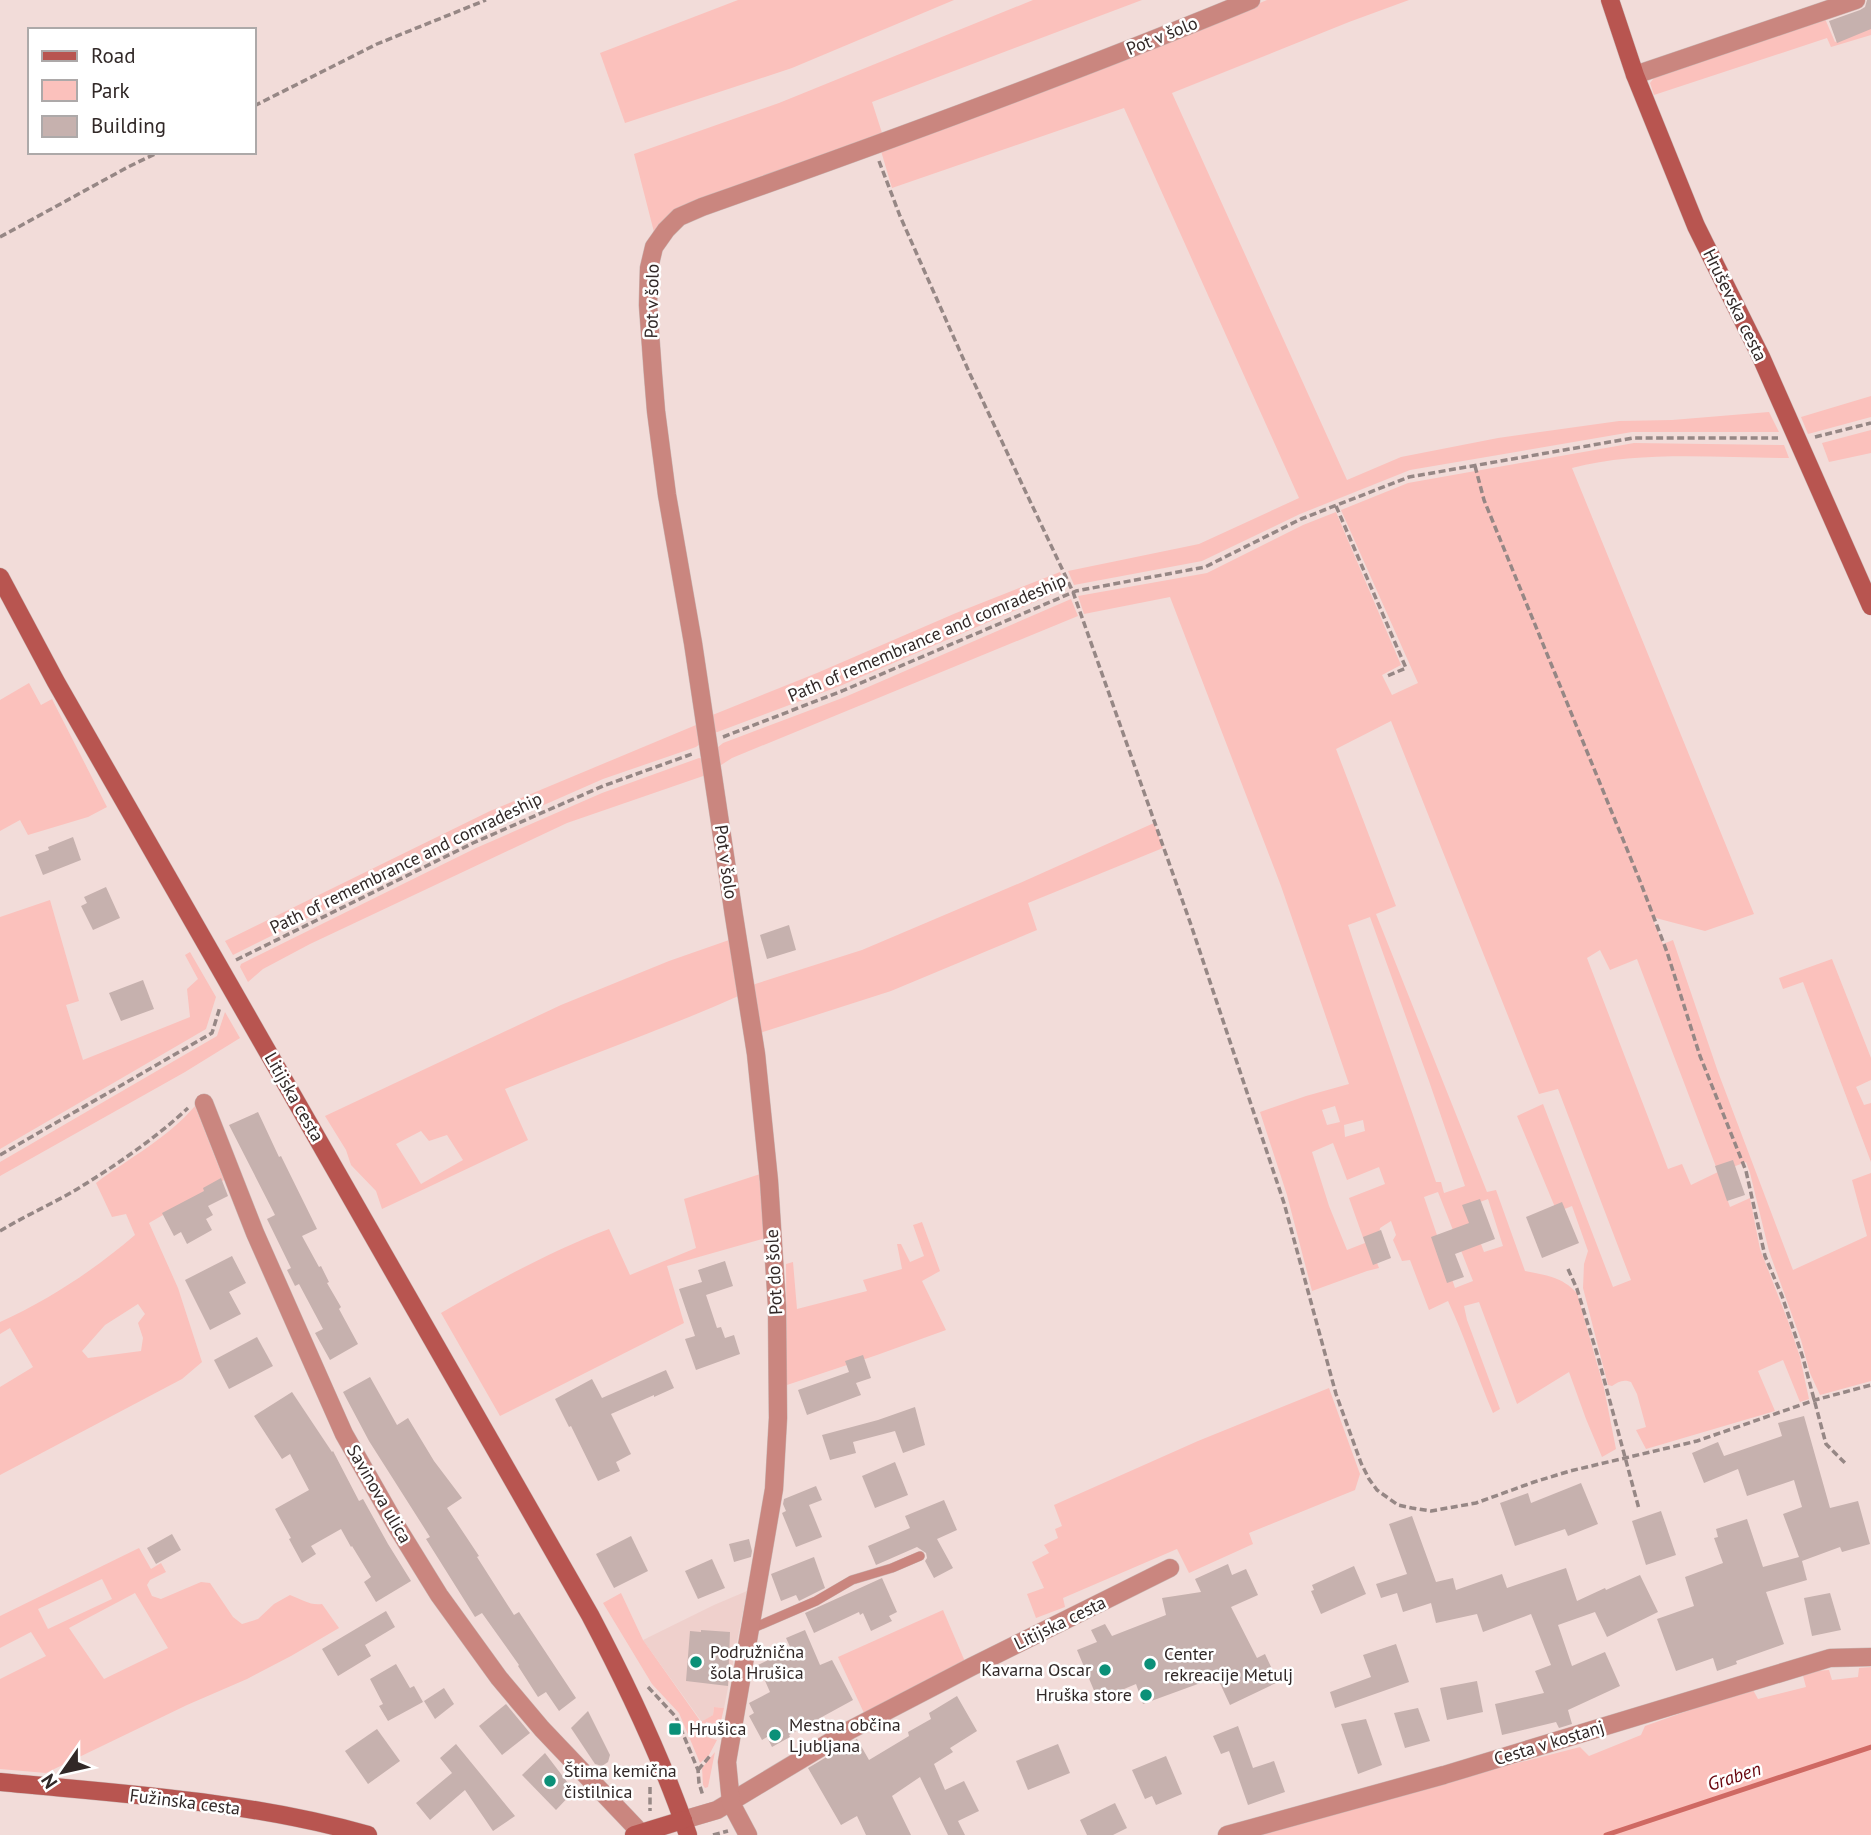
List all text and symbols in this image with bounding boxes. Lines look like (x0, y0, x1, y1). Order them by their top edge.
street label: Pot v šolo (1123, 11, 1201, 60)
legend (28, 28, 256, 154)
text: Road (91, 42, 135, 69)
text: Park (91, 77, 130, 104)
text: Building (91, 112, 166, 139)
street label: Hruševska cesta (1698, 245, 1773, 365)
street label: Pot v šolo (639, 263, 664, 339)
street label: Path of remembrance and comradeship (784, 568, 1069, 707)
street label: Path of remembrance and comradeship (266, 786, 546, 939)
street label: Pot v šolo (710, 823, 743, 901)
street label: Litijska cesta (260, 1048, 329, 1145)
street label: Pot do šole (760, 1229, 787, 1315)
street label: Savinova ulica (342, 1440, 417, 1547)
street label: Litijska cesta (1010, 1590, 1109, 1655)
place label: Podružnična šola Hrušica (710, 1640, 804, 1684)
place label: Center rekreacije Metulj (1164, 1642, 1293, 1686)
marker: Podružnična šola Hrušica (688, 1654, 704, 1670)
marker: Center rekreacije Metulj (1142, 1656, 1158, 1672)
place label: Kavarna Oscar (981, 1658, 1091, 1681)
marker: Kavarna Oscar (1097, 1662, 1113, 1678)
place label: Hruška store (1036, 1683, 1132, 1706)
marker: Hruška store (1138, 1687, 1154, 1703)
place label: Mestna občina Ljubljana (789, 1713, 901, 1757)
street label: Cesta v kostanj (1491, 1715, 1607, 1770)
place label: Hrušica (689, 1717, 746, 1740)
marker: Hrušica (667, 1721, 683, 1737)
marker: Mestna občina Ljubljana (767, 1727, 783, 1743)
north arrow (28, 1737, 98, 1807)
water label: Graben (1704, 1756, 1764, 1796)
place label: Štima kemična čistilnica (564, 1759, 677, 1803)
text: N (35, 1770, 62, 1793)
marker: Štima kemična čistilnica (542, 1773, 558, 1789)
street label: Fužinska cesta (129, 1783, 242, 1820)

